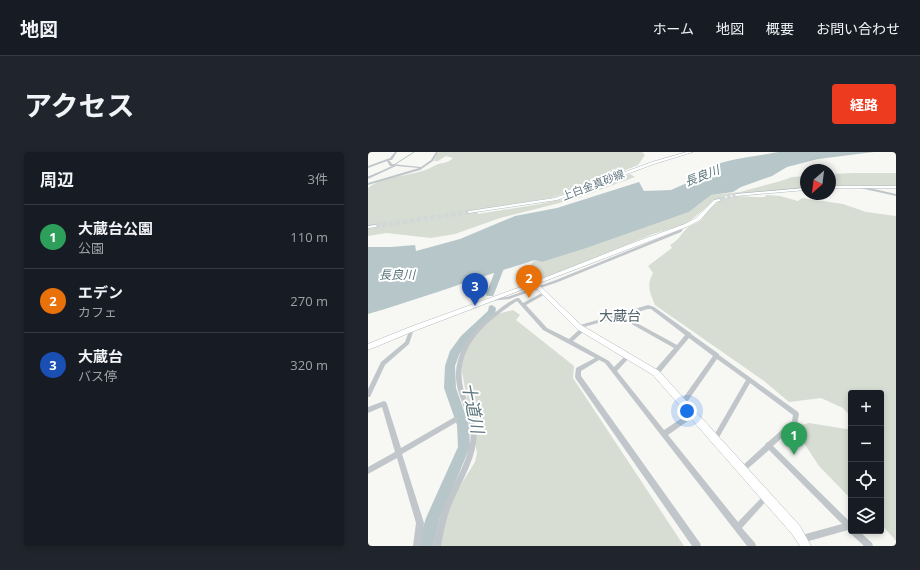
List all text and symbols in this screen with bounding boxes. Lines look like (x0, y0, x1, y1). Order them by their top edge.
text: 地図 (20, 16, 58, 42)
text: ホーム (652, 19, 694, 38)
text: 地図 (716, 19, 744, 38)
text: 概要 (766, 19, 794, 38)
text: お問い合わせ (816, 19, 900, 38)
button: 経路 (832, 84, 896, 124)
text: アクセス (24, 86, 135, 124)
water label: 長良川 (682, 160, 724, 190)
north arrow (800, 164, 836, 200)
street label: 上白金真砂線 (559, 166, 626, 203)
text: 周辺 (40, 168, 74, 191)
text: 3件 (308, 170, 328, 188)
text: 大蔵台公園 (78, 218, 153, 238)
text: 1 (49, 228, 57, 246)
text: 110 m (290, 228, 328, 246)
text: 公園 (78, 239, 104, 257)
pin: 2 (516, 265, 542, 298)
water label: 長良川 (379, 266, 417, 283)
pin: 3 (462, 273, 488, 306)
text: エデン (78, 282, 123, 302)
text: 2 (49, 292, 57, 310)
text: 270 m (290, 292, 328, 310)
text: カフェ (78, 303, 117, 321)
district label: 大蔵台 (599, 306, 641, 325)
text: 大蔵台 (78, 346, 123, 366)
text: 3 (49, 356, 57, 374)
text: 320 m (290, 356, 328, 374)
text: バス停 (78, 367, 117, 385)
water label: 十道川 (457, 381, 490, 437)
map controls (848, 390, 884, 534)
button: + (848, 390, 884, 426)
your location (677, 401, 697, 421)
pin: 1 (781, 422, 807, 455)
button: − (848, 426, 884, 462)
button: locate (848, 462, 884, 498)
button: layers (848, 498, 884, 534)

